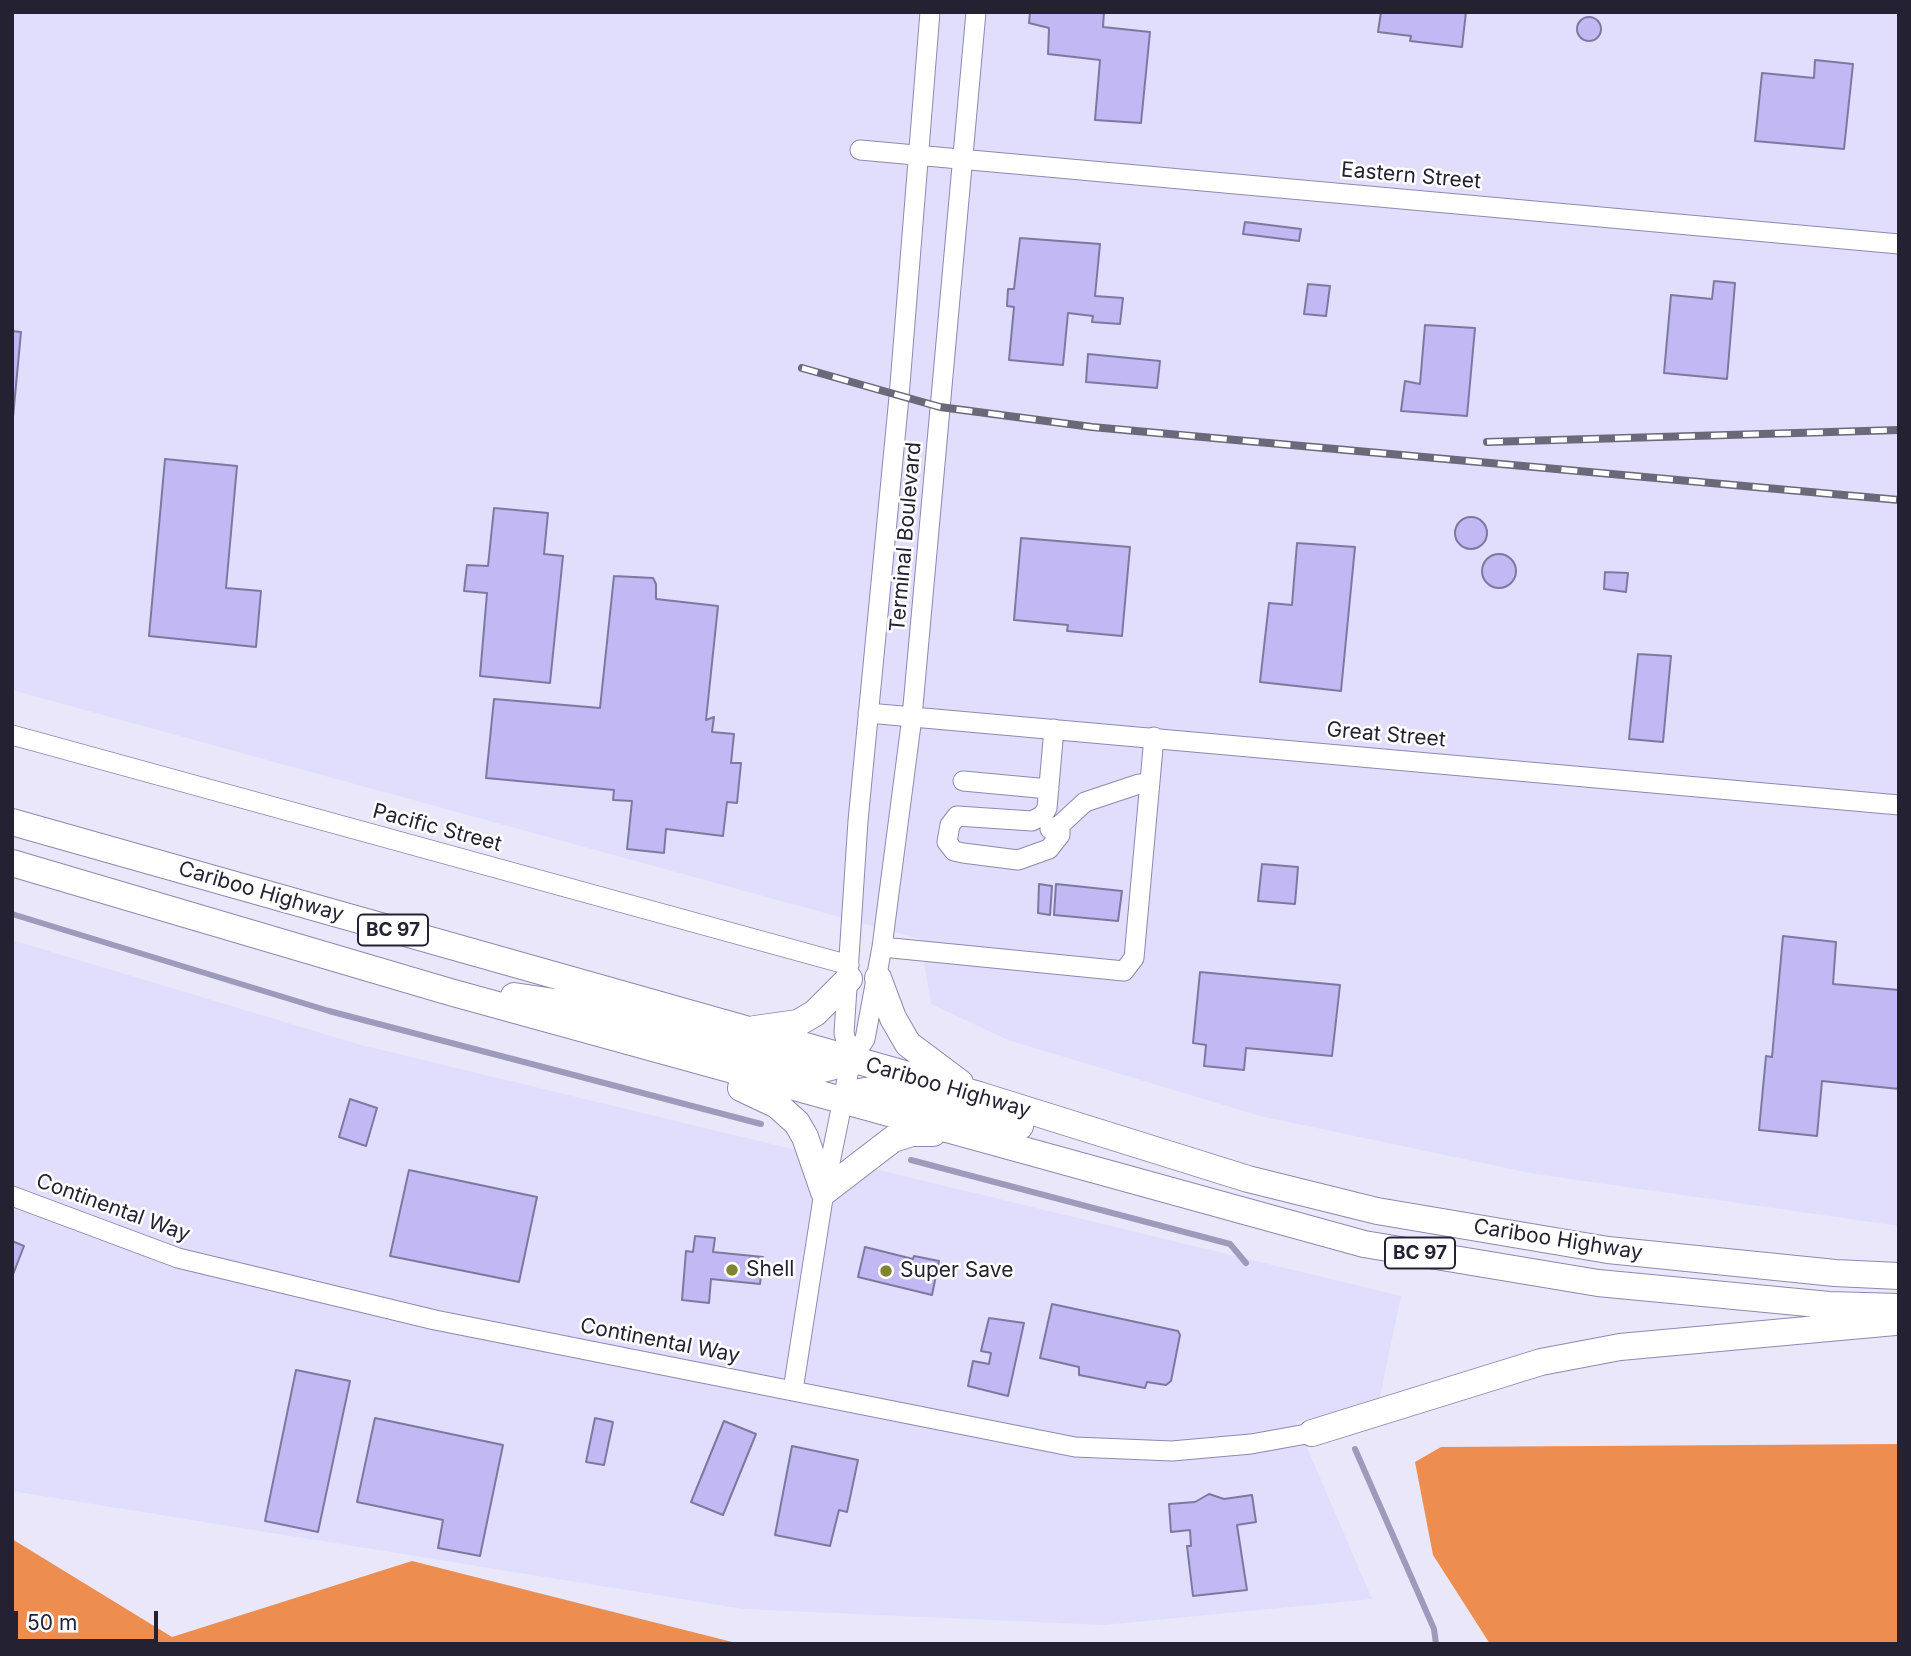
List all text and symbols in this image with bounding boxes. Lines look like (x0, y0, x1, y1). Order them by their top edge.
street label: Eastern Street (1340, 157, 1482, 195)
street label: Terminal Boulevard (885, 441, 927, 633)
street label: Great Street (1325, 717, 1447, 753)
street label: Pacific Street (370, 799, 504, 857)
street label: Cariboo Highway (175, 856, 347, 928)
road number: BC 97 (358, 914, 428, 946)
street label: Cariboo Highway (862, 1052, 1034, 1124)
street label: Continental Way (33, 1168, 193, 1248)
street label: Cariboo Highway (1472, 1214, 1644, 1266)
road number: BC 97 (1385, 1238, 1455, 1268)
place label: Shell (746, 1257, 794, 1283)
place label: Super Save (900, 1258, 1013, 1284)
marker: Shell (724, 1262, 740, 1278)
marker: Super Save (878, 1263, 894, 1279)
street label: Continental Way (578, 1313, 742, 1369)
scale bar (18, 1596, 161, 1640)
text: 50 m (27, 1610, 77, 1635)

